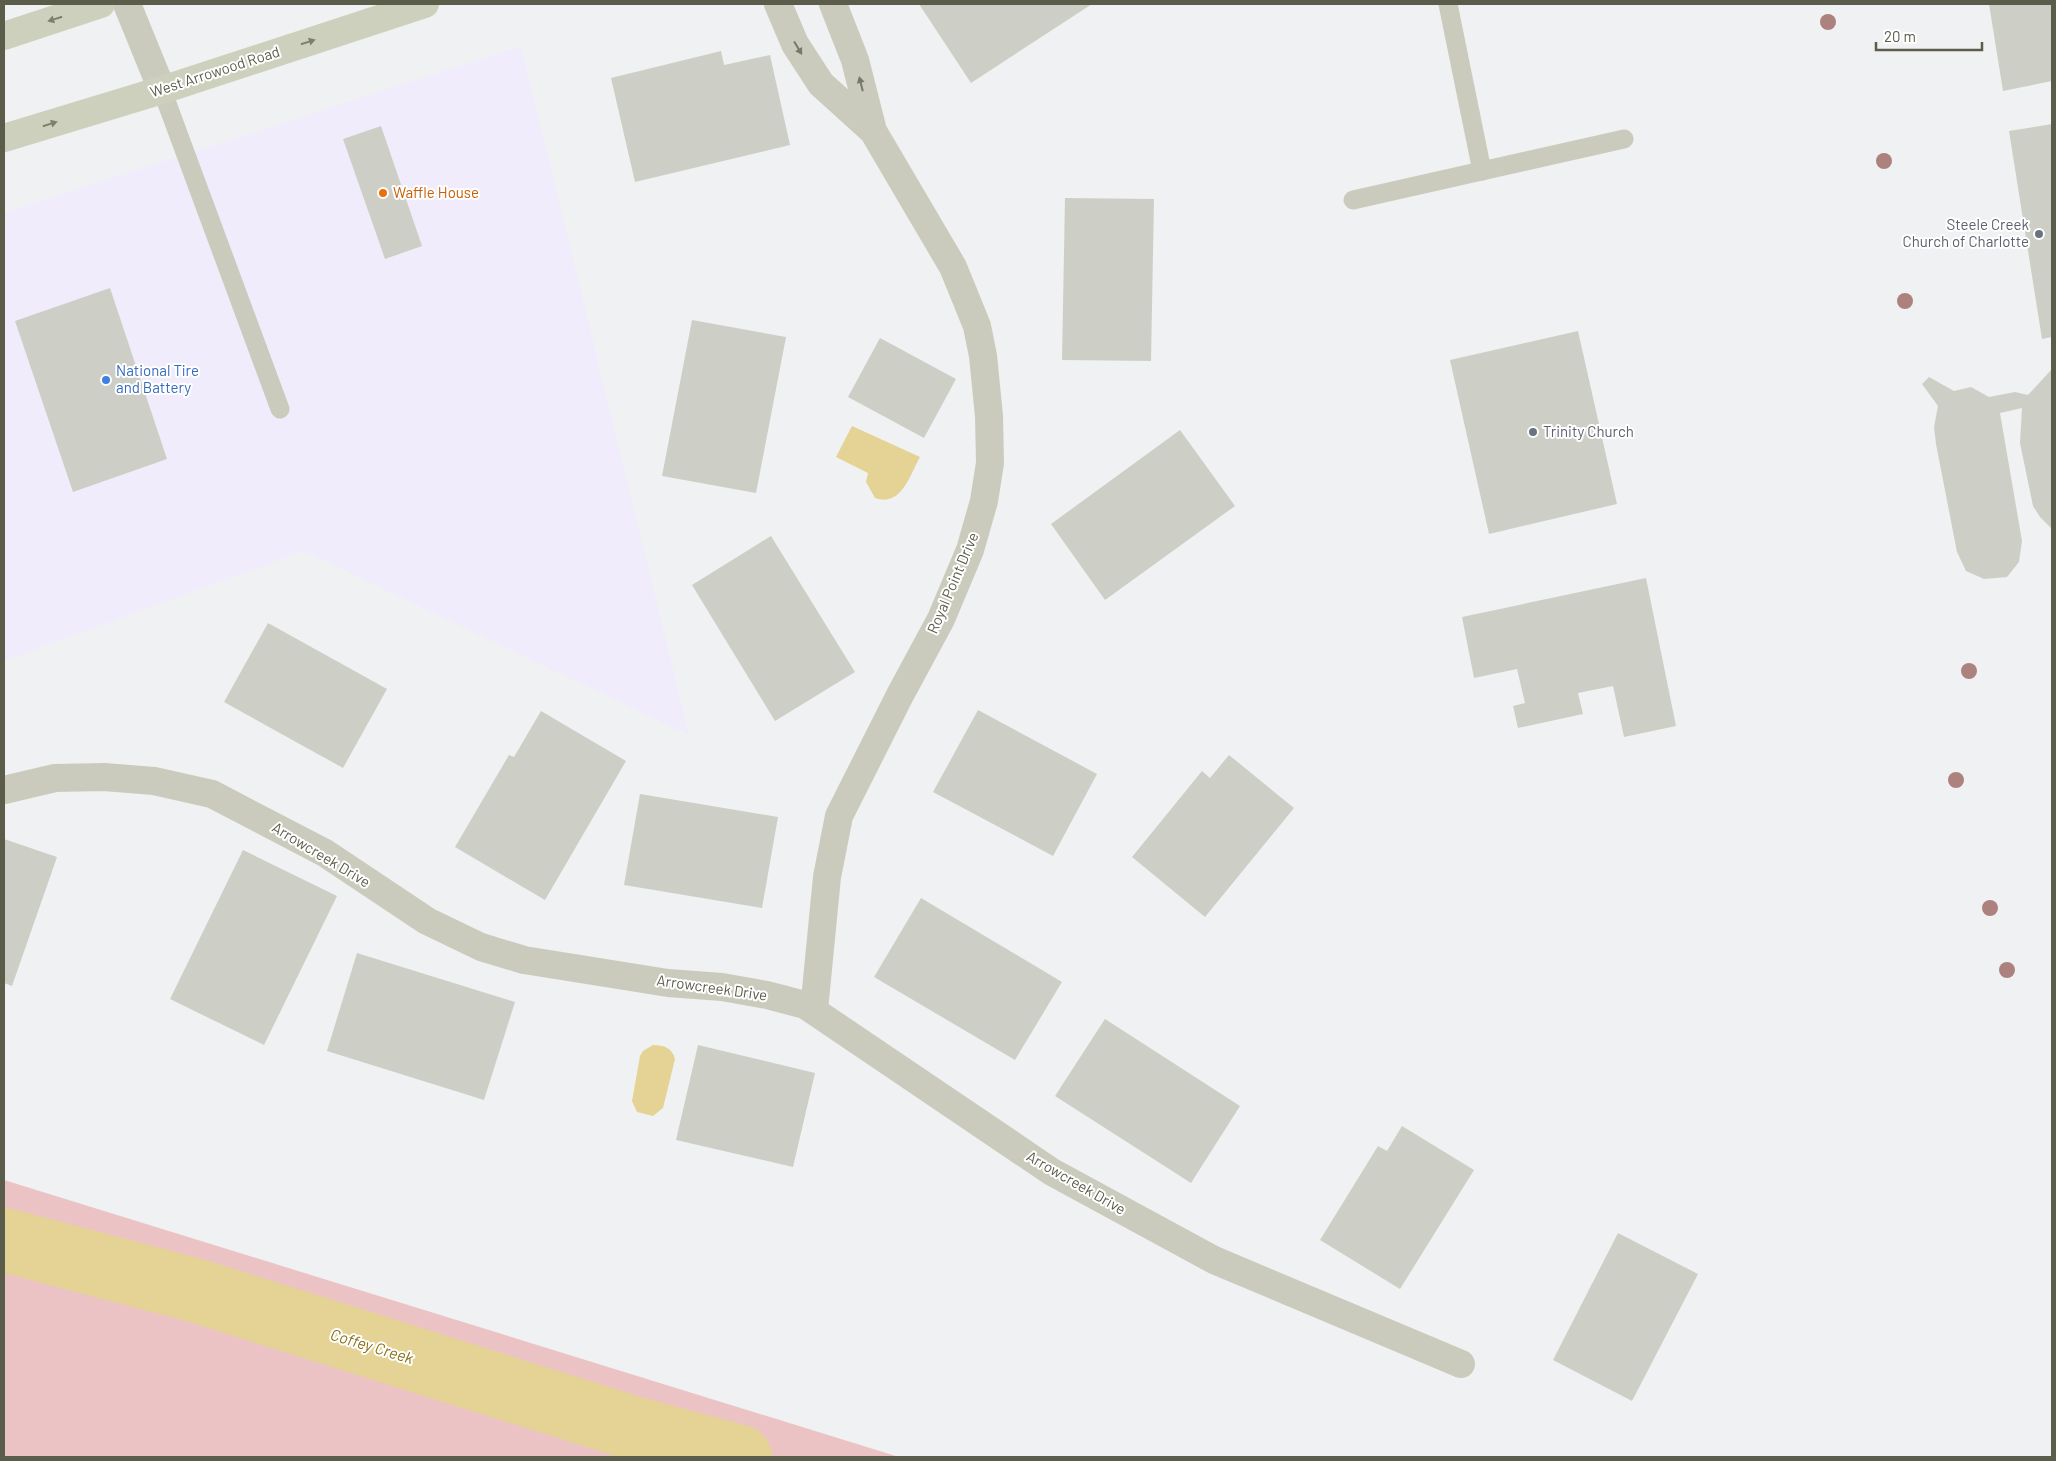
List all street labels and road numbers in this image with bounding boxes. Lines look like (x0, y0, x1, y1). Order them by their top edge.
street label: West Arrowood Road (148, 42, 282, 100)
street label: Royal Point Drive (923, 529, 982, 636)
street label: Arrowcreek Drive (269, 818, 374, 891)
street label: Arrowcreek Drive (656, 970, 769, 1004)
street label: Arrowcreek Drive (1024, 1146, 1129, 1218)

